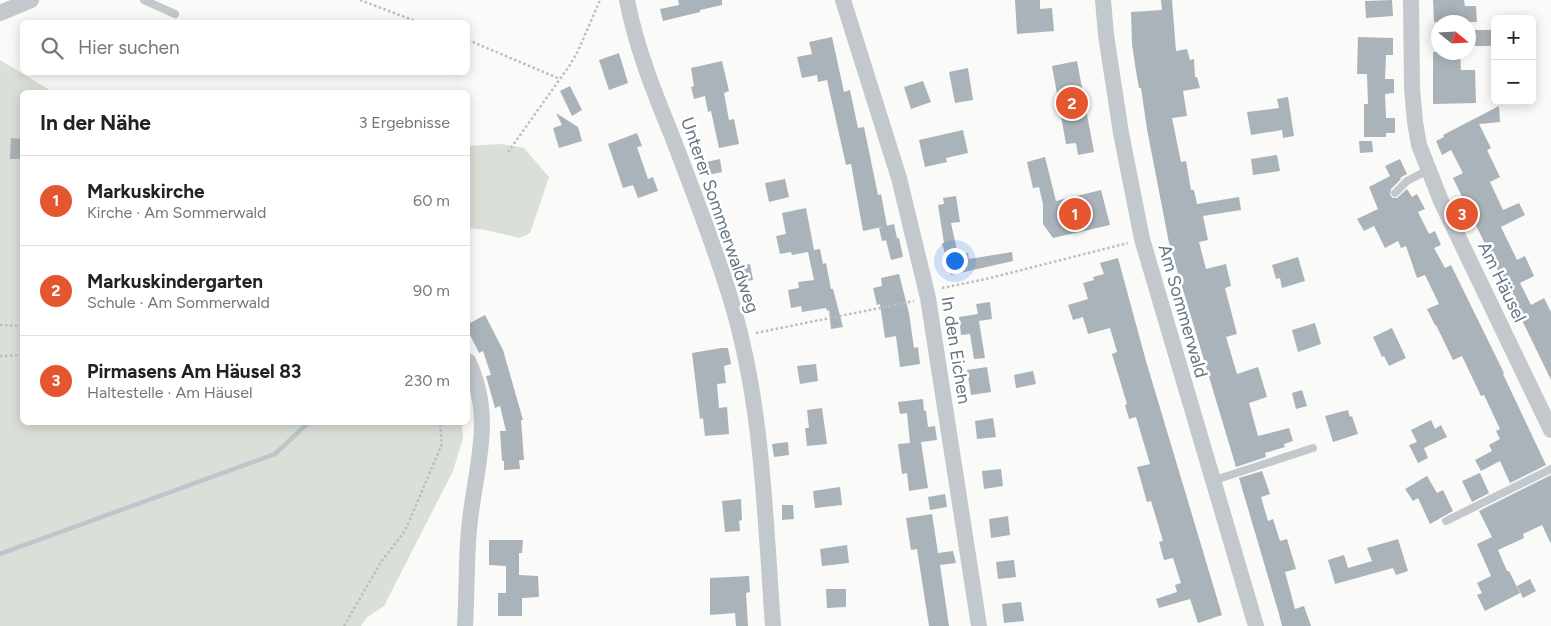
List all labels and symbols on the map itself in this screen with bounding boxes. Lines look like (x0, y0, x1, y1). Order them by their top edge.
north arrow (1431, 15, 1476, 60)
pin: 2 (1056, 84, 1088, 122)
street label: Unterer Sommerwaldweg (676, 114, 764, 316)
pin: 1 (1059, 195, 1091, 233)
pin: 3 (1446, 195, 1478, 233)
street label: Am Häusel (1473, 238, 1531, 326)
street label: Am Sommerwald (1153, 242, 1213, 380)
your location (942, 248, 968, 274)
street label: In den Eichen (937, 295, 975, 405)

